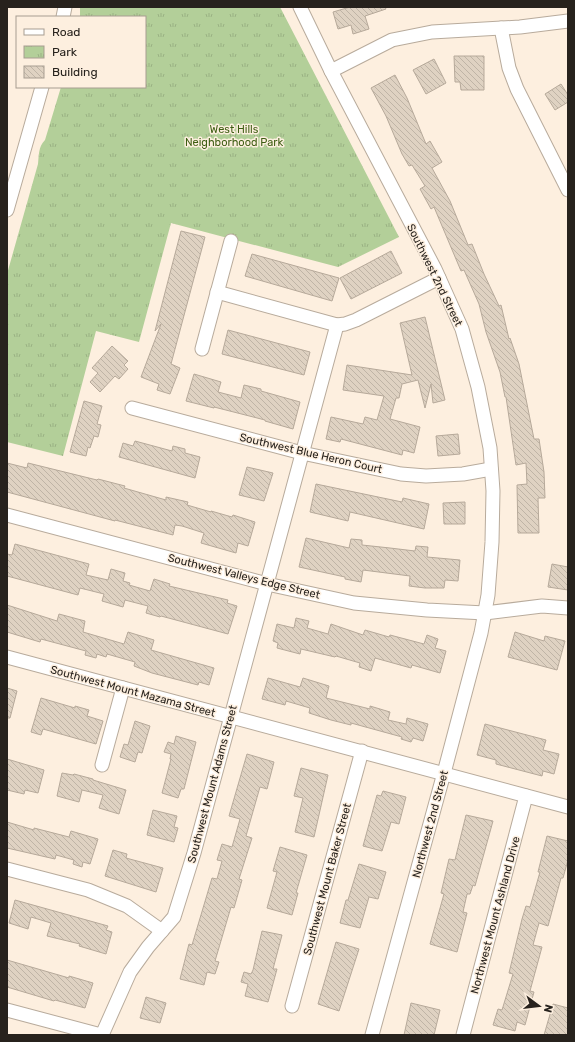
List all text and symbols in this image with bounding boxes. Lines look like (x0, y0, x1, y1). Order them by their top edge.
legend (16, 16, 146, 88)
text: Road (52, 25, 80, 39)
text: Park (52, 45, 78, 59)
text: Building (52, 65, 98, 79)
park label: West Hills Neighborhood Park (185, 123, 283, 149)
street label: Southwest 2nd Street (404, 222, 465, 329)
street label: Southwest Blue Heron Court (238, 431, 384, 476)
street label: Southwest Valleys Edge Street (166, 551, 322, 602)
street label: Southwest Mount Mazama Street (49, 663, 217, 720)
street label: Southwest Mount Adams Street (185, 703, 240, 864)
street label: Northwest 2nd Street (410, 768, 451, 879)
street label: Southwest Mount Baker Street (301, 801, 354, 957)
street label: Northwest Mount Ashland Drive (468, 835, 523, 995)
north arrow (519, 986, 559, 1026)
text: N (541, 1003, 555, 1014)

